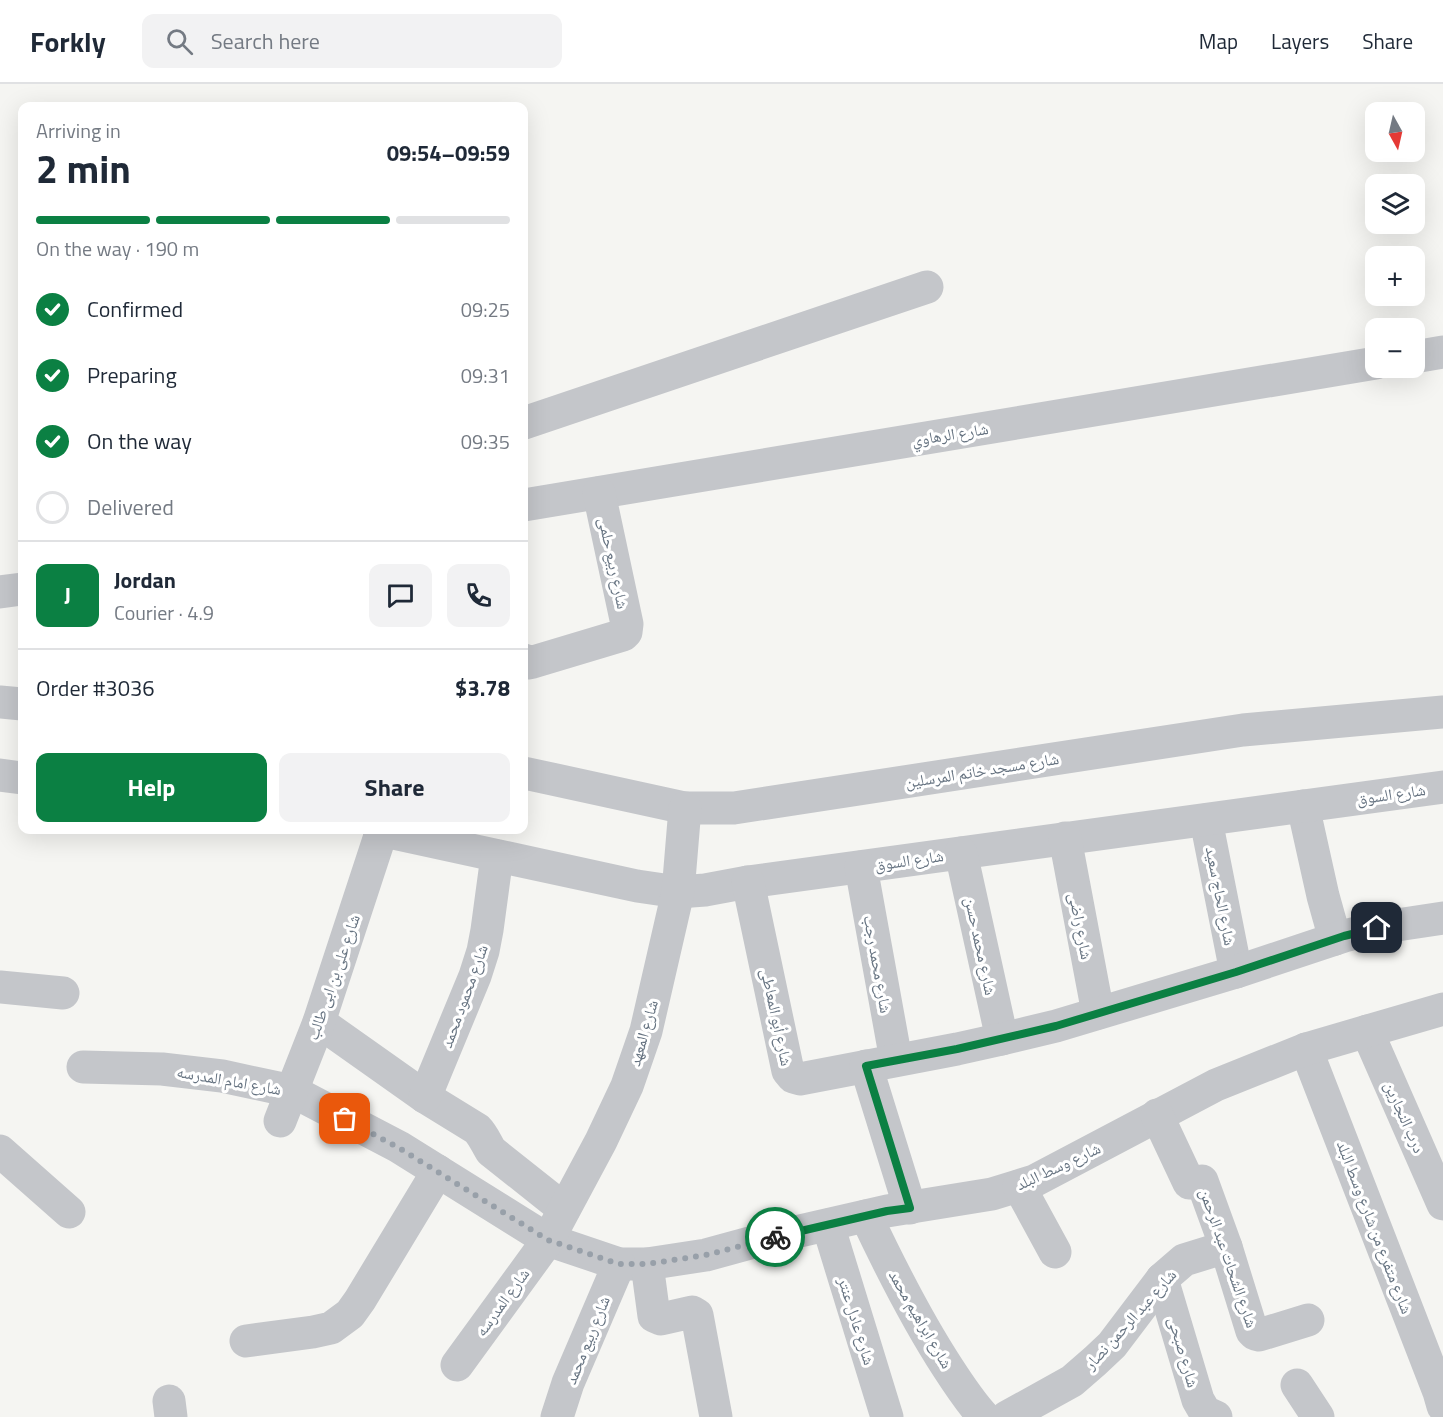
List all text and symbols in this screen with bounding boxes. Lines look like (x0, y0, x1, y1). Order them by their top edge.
search box (142, 14, 562, 68)
text: Forkly (30, 20, 106, 63)
text: Search here (211, 24, 320, 58)
icon: search (163, 25, 196, 58)
text: Map (1199, 25, 1238, 57)
text: Layers (1271, 25, 1329, 57)
text: Share (1362, 25, 1413, 57)
north arrow (1365, 102, 1425, 162)
map controls (1365, 102, 1425, 378)
text: Arriving in (36, 115, 121, 146)
text: 09:54–09:59 (387, 136, 510, 170)
text: 2 min (36, 139, 131, 198)
button: layers (1365, 174, 1425, 234)
text: On the way · 190 m (36, 233, 199, 264)
button: + (1365, 246, 1425, 306)
text: Confirmed (87, 292, 183, 326)
icon: check (36, 293, 69, 326)
text: 09:25 (461, 294, 510, 325)
button: − (1365, 318, 1425, 378)
text: Preparing (87, 358, 177, 392)
icon: check (36, 359, 69, 392)
text: 09:31 (461, 360, 510, 391)
street label: شارع الرهاوي (910, 416, 990, 453)
text: On the way (87, 424, 192, 458)
icon: check (36, 425, 69, 458)
text: 09:35 (461, 426, 510, 457)
text: Delivered (87, 490, 174, 524)
street label: شارع ربيع حلمى (593, 515, 635, 611)
text: Jordan (114, 563, 176, 597)
button: chat (369, 564, 432, 627)
button: phone (447, 564, 510, 627)
text: J (64, 578, 71, 612)
text: Courier · 4.9 (114, 597, 214, 628)
text: Order #3036 (36, 671, 155, 705)
text: $3.78 (455, 671, 510, 705)
street label: شارع مسجد خاتم المرسلين (904, 746, 1060, 794)
button: Help (36, 753, 267, 822)
button: Share (279, 753, 510, 822)
street label: شارع السوق (1355, 777, 1427, 811)
street label: شارع السوق (873, 843, 945, 877)
street label: شارع الحاج سعيد (1200, 845, 1242, 947)
street label: شارع راضى (1063, 891, 1099, 961)
street label: شارع محمد حسن (959, 895, 1003, 997)
pin (1351, 902, 1402, 953)
street label: شارع على بن ابى طالب (300, 911, 366, 1043)
icon: home (1360, 911, 1393, 944)
street label: شارع محمد رجب (858, 913, 898, 1015)
street label: شارع محمود محمد (434, 941, 494, 1051)
street label: شارع أبو المعاطى (755, 966, 799, 1068)
street label: شارع المعهد (622, 997, 664, 1069)
street label: شارع امام المدرسه (175, 1059, 283, 1101)
street label: درب النجارين (1379, 1077, 1431, 1157)
pin (319, 1093, 370, 1144)
icon: bag (328, 1102, 361, 1135)
street label: شارع وسط البلد (1012, 1136, 1104, 1196)
street label: شارع متفرع من شارع وسط البلد (1331, 1137, 1419, 1317)
street label: شارع الشحات عبد الرحمن (1194, 1185, 1264, 1331)
courier (745, 1207, 805, 1267)
icon: bike (759, 1221, 792, 1254)
street label: شارع المدرسه (469, 1263, 535, 1341)
street label: شارع عبد الرحمن نصار (1078, 1263, 1182, 1375)
street label: شارع ابراهيم محمد (883, 1265, 959, 1373)
street label: شارع عادل عنتر (832, 1273, 882, 1368)
street label: شارع ربيع محمد (558, 1292, 616, 1388)
street label: شارع صبحى (1162, 1314, 1206, 1390)

